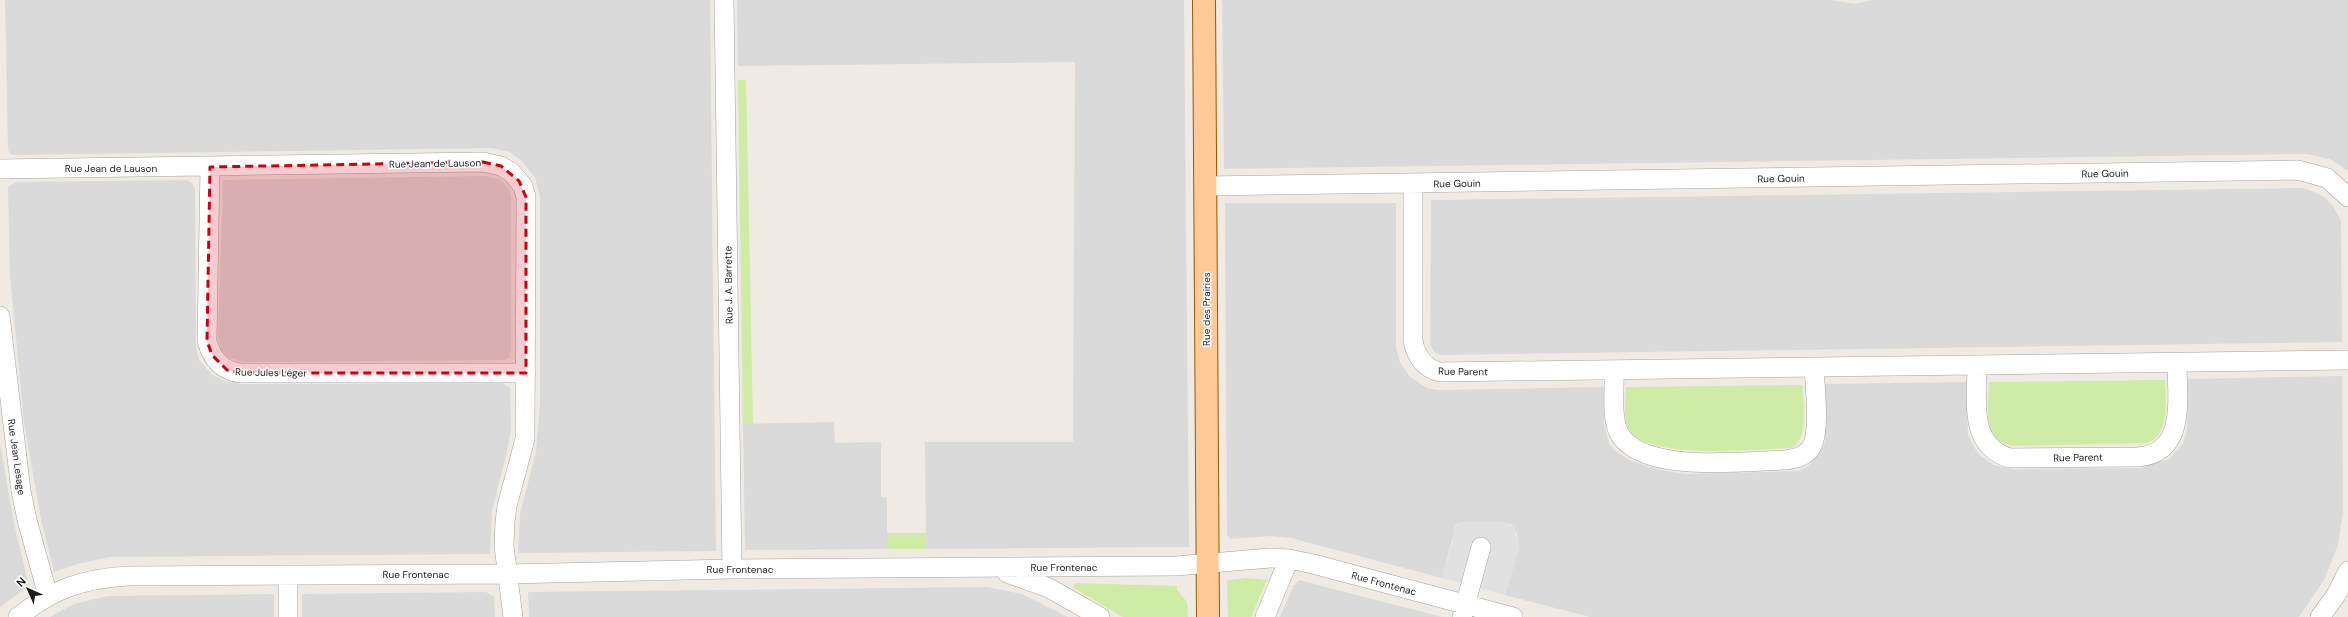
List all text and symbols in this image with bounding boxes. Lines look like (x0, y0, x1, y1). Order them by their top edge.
street label: Rue Jean de Lauson (389, 156, 482, 171)
street label: Rue Jean de Lauson (65, 162, 157, 175)
street label: Rue Gouin (2081, 167, 2129, 180)
street label: Rue Gouin (1757, 172, 1805, 185)
street label: Rue Gouin (1433, 177, 1481, 190)
street label: Rue J. A. Barrette (721, 245, 736, 324)
street label: Rue des Prairies (1200, 272, 1213, 346)
street label: Rue Jules Léger (235, 365, 307, 380)
street label: Rue Parent (1438, 365, 1488, 378)
street label: Rue Jean Lesage (5, 418, 28, 496)
street label: Rue Parent (2053, 451, 2103, 464)
street label: Rue Frontenac (1031, 561, 1098, 574)
street label: Rue Frontenac (707, 563, 774, 576)
street label: Rue Frontenac (383, 568, 450, 581)
north arrow (8, 569, 48, 609)
street label: Rue Frontenac (1350, 569, 1418, 598)
text: N (13, 574, 29, 590)

